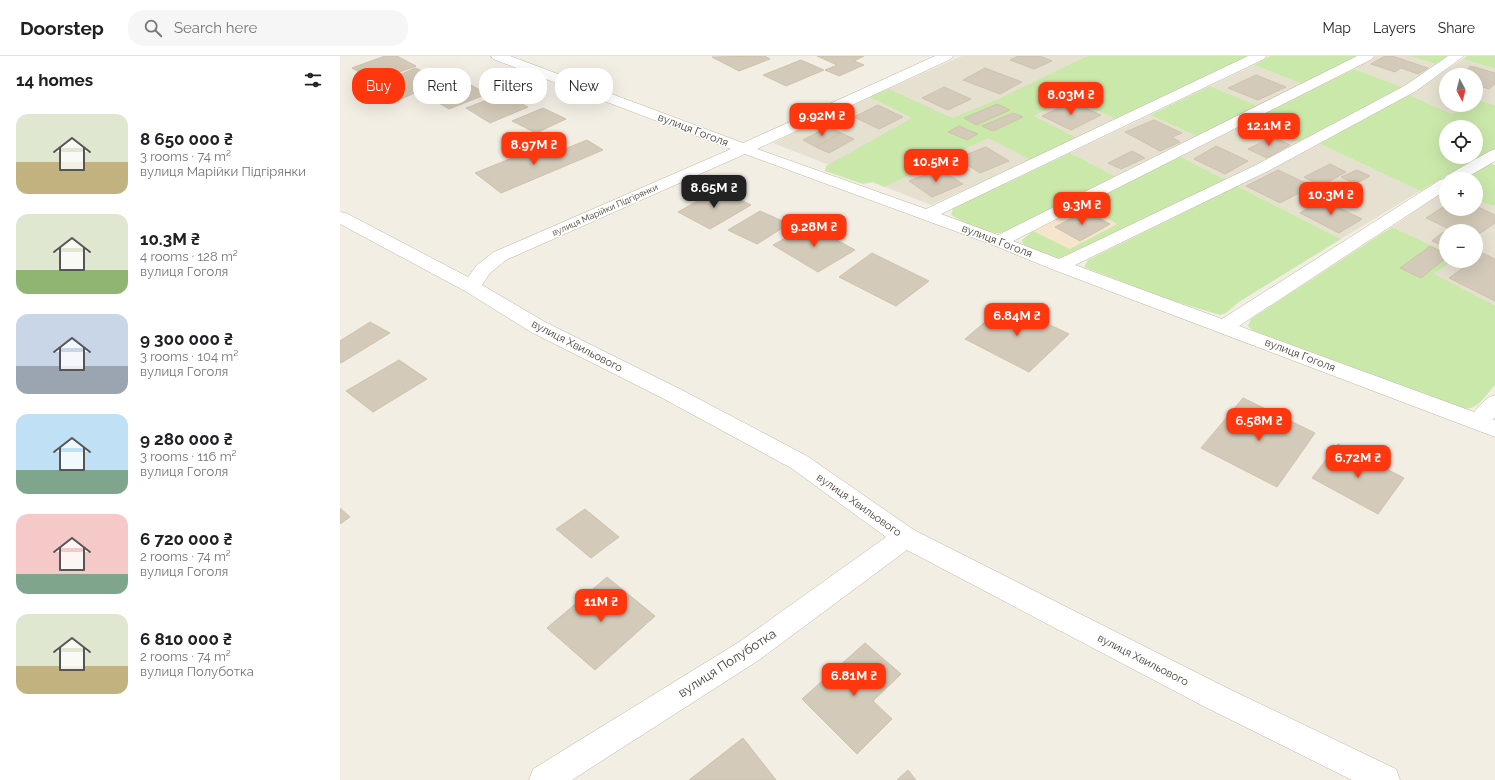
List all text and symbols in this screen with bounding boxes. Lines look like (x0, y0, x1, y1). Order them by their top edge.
search box (128, 10, 408, 46)
text: Doorstep (20, 17, 104, 39)
icon: search (142, 17, 164, 39)
text: Search here (174, 19, 257, 37)
text: Map (1323, 20, 1351, 36)
text: Layers (1373, 20, 1416, 36)
text: Share (1438, 20, 1475, 36)
chip: Buy (352, 68, 405, 104)
chip: Rent (413, 68, 471, 104)
chip: Filters (479, 68, 547, 104)
chip: New (555, 68, 613, 104)
north arrow (1439, 68, 1483, 112)
map controls (1439, 68, 1483, 268)
icon: filters (302, 69, 324, 91)
text: 14 homes (16, 70, 93, 90)
pin: 8.03M ₴ (1034, 82, 1108, 116)
text: 8.03M ₴ (1047, 87, 1095, 102)
pin: 9.92M ₴ (785, 103, 859, 137)
text: 9.92M ₴ (799, 108, 845, 123)
street label: вулиця Гоголя (656, 111, 730, 149)
pin: 12.1M ₴ (1232, 113, 1306, 147)
text: 12.1M ₴ (1247, 118, 1291, 133)
button: locate (1439, 120, 1483, 164)
text: 8 650 000 ₴ (140, 129, 233, 149)
icon: home (48, 130, 96, 178)
pin: 8.97M ₴ (497, 132, 571, 166)
text: 8.97M ₴ (510, 137, 558, 152)
text: 3 rooms · 74 m² (140, 149, 231, 164)
pin: 10.5M ₴ (899, 149, 973, 183)
text: 10.5M ₴ (913, 154, 959, 169)
text: вулиця Марійки Підгірянки (140, 164, 306, 179)
button: + (1439, 172, 1483, 216)
pin: 8.65M ₴ (677, 175, 751, 209)
text: 8.65M ₴ (690, 180, 738, 195)
street label: вулиця Марійки Підгірянки (550, 182, 660, 238)
pin: 10.3M ₴ (1294, 182, 1368, 216)
text: 10.3M ₴ (1308, 187, 1354, 202)
pin: 9.3M ₴ (1049, 192, 1115, 226)
text: 9.3M ₴ (1062, 197, 1102, 212)
pin: 9.28M ₴ (777, 214, 851, 248)
text: 9.28M ₴ (790, 219, 838, 234)
street label: вулиця Гоголя (960, 222, 1034, 260)
button: − (1439, 224, 1483, 268)
text: 10.3M ₴ (140, 229, 200, 249)
icon: home (48, 230, 96, 278)
text: 4 rooms · 128 m² (140, 249, 238, 264)
text: вулиця Гоголя (140, 264, 228, 279)
pin: 6.84M ₴ (980, 303, 1054, 337)
text: 6.84M ₴ (993, 308, 1041, 323)
street label: вулиця Хвильового (529, 317, 625, 375)
text: 9 300 000 ₴ (140, 329, 233, 349)
icon: home (48, 330, 96, 378)
street label: вулиця Гоголя (1263, 336, 1337, 374)
text: 3 rooms · 104 m² (140, 349, 238, 364)
text: вулиця Гоголя (140, 364, 228, 379)
pin: 6.58M ₴ (1222, 408, 1296, 442)
text: 6.58M ₴ (1235, 413, 1283, 428)
text: 9 280 000 ₴ (140, 429, 233, 449)
icon: home (48, 430, 96, 478)
pin: 6.72M ₴ (1321, 445, 1395, 479)
text: 3 rooms · 116 m² (140, 449, 237, 464)
text: 6.72M ₴ (1335, 450, 1381, 465)
text: вулиця Гоголя (140, 464, 228, 479)
street label: вулиця Хвильового (814, 471, 904, 539)
text: 6 720 000 ₴ (140, 529, 233, 549)
icon: home (48, 530, 96, 578)
text: 2 rooms · 74 m² (140, 549, 231, 564)
text: вулиця Гоголя (140, 564, 228, 579)
pin: 11M ₴ (573, 589, 629, 623)
text: 11M ₴ (584, 594, 618, 609)
street label: вулиця Полуботка (675, 626, 779, 700)
text: 6 810 000 ₴ (140, 629, 232, 649)
icon: home (48, 630, 96, 678)
street label: вулиця Хвильового (1095, 631, 1191, 689)
text: 2 rooms · 74 m² (140, 649, 231, 664)
pin: 6.81M ₴ (817, 663, 891, 697)
text: вулиця Полуботка (140, 664, 254, 679)
text: 6.81M ₴ (831, 668, 877, 683)

